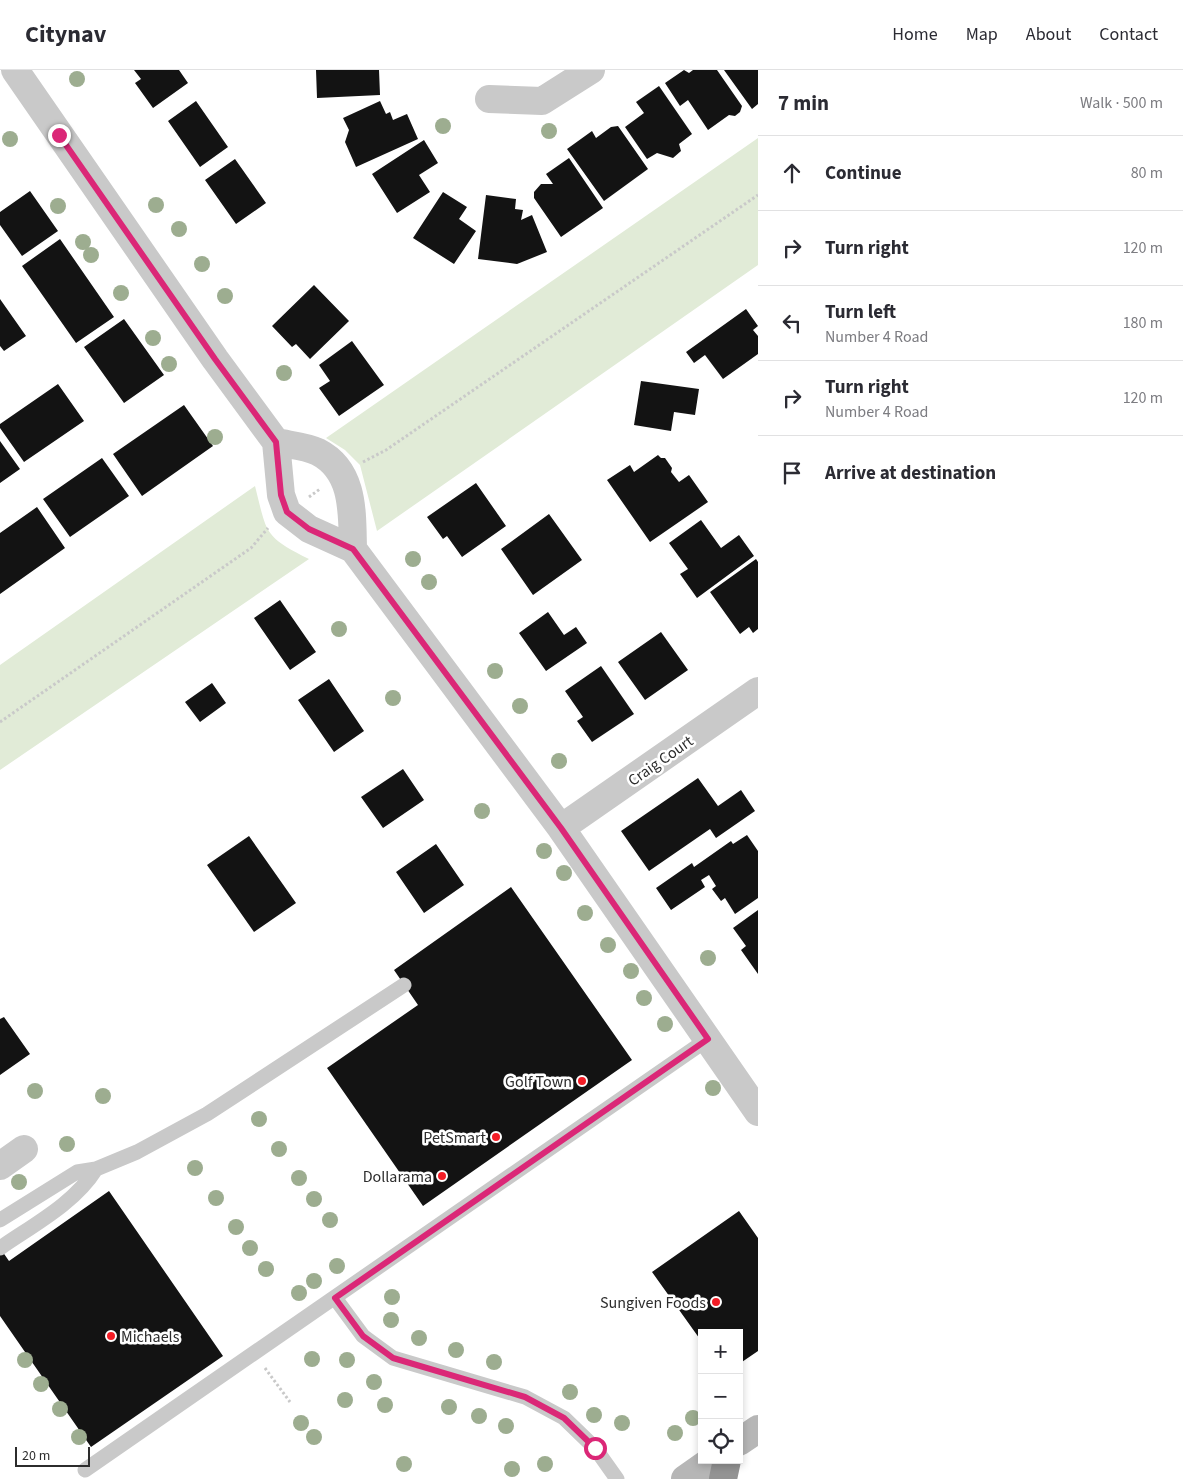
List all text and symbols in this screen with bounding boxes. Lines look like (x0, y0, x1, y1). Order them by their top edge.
text: Citynav (25, 17, 106, 52)
text: Home (892, 22, 938, 47)
text: Map (966, 22, 998, 47)
text: About (1026, 22, 1071, 47)
text: Contact (1099, 22, 1158, 47)
text: 7 min (778, 88, 829, 118)
text: Walk · 500 m (1080, 92, 1163, 114)
route end (48, 124, 71, 147)
icon: ahead (778, 159, 806, 187)
text: Continue (825, 160, 902, 187)
text: 80 m (1131, 162, 1163, 184)
icon: right (778, 234, 806, 262)
text: Turn right (825, 235, 909, 262)
text: 120 m (1123, 237, 1163, 259)
text: Turn left (825, 299, 896, 326)
icon: left (778, 309, 806, 337)
text: 180 m (1123, 312, 1163, 334)
text: Number 4 Road (825, 326, 928, 348)
text: Turn right (825, 374, 909, 401)
icon: right (778, 384, 806, 412)
text: 120 m (1123, 387, 1163, 409)
text: Number 4 Road (825, 401, 928, 423)
icon: arrive (778, 459, 806, 487)
text: Arrive at destination (825, 460, 996, 487)
street label: Craig Court (624, 730, 698, 791)
place label: Golf Town (505, 1071, 572, 1093)
marker: Golf Town (576, 1075, 588, 1087)
place label: PetSmart (423, 1127, 487, 1149)
marker: PetSmart (490, 1131, 502, 1143)
place label: Dollarama (363, 1166, 432, 1188)
marker: Dollarama (436, 1170, 448, 1182)
place label: Sungiven Foods (600, 1292, 706, 1314)
marker: Sungiven Foods (710, 1296, 722, 1308)
place label: Michaels (121, 1326, 180, 1348)
map controls (698, 1329, 743, 1464)
button: + (698, 1329, 743, 1374)
marker: Michaels (105, 1330, 117, 1342)
button: − (698, 1374, 743, 1419)
button: locate (698, 1419, 743, 1464)
route start (584, 1437, 607, 1460)
scale bar (15, 1444, 90, 1467)
text: 20 m (22, 1446, 50, 1466)

